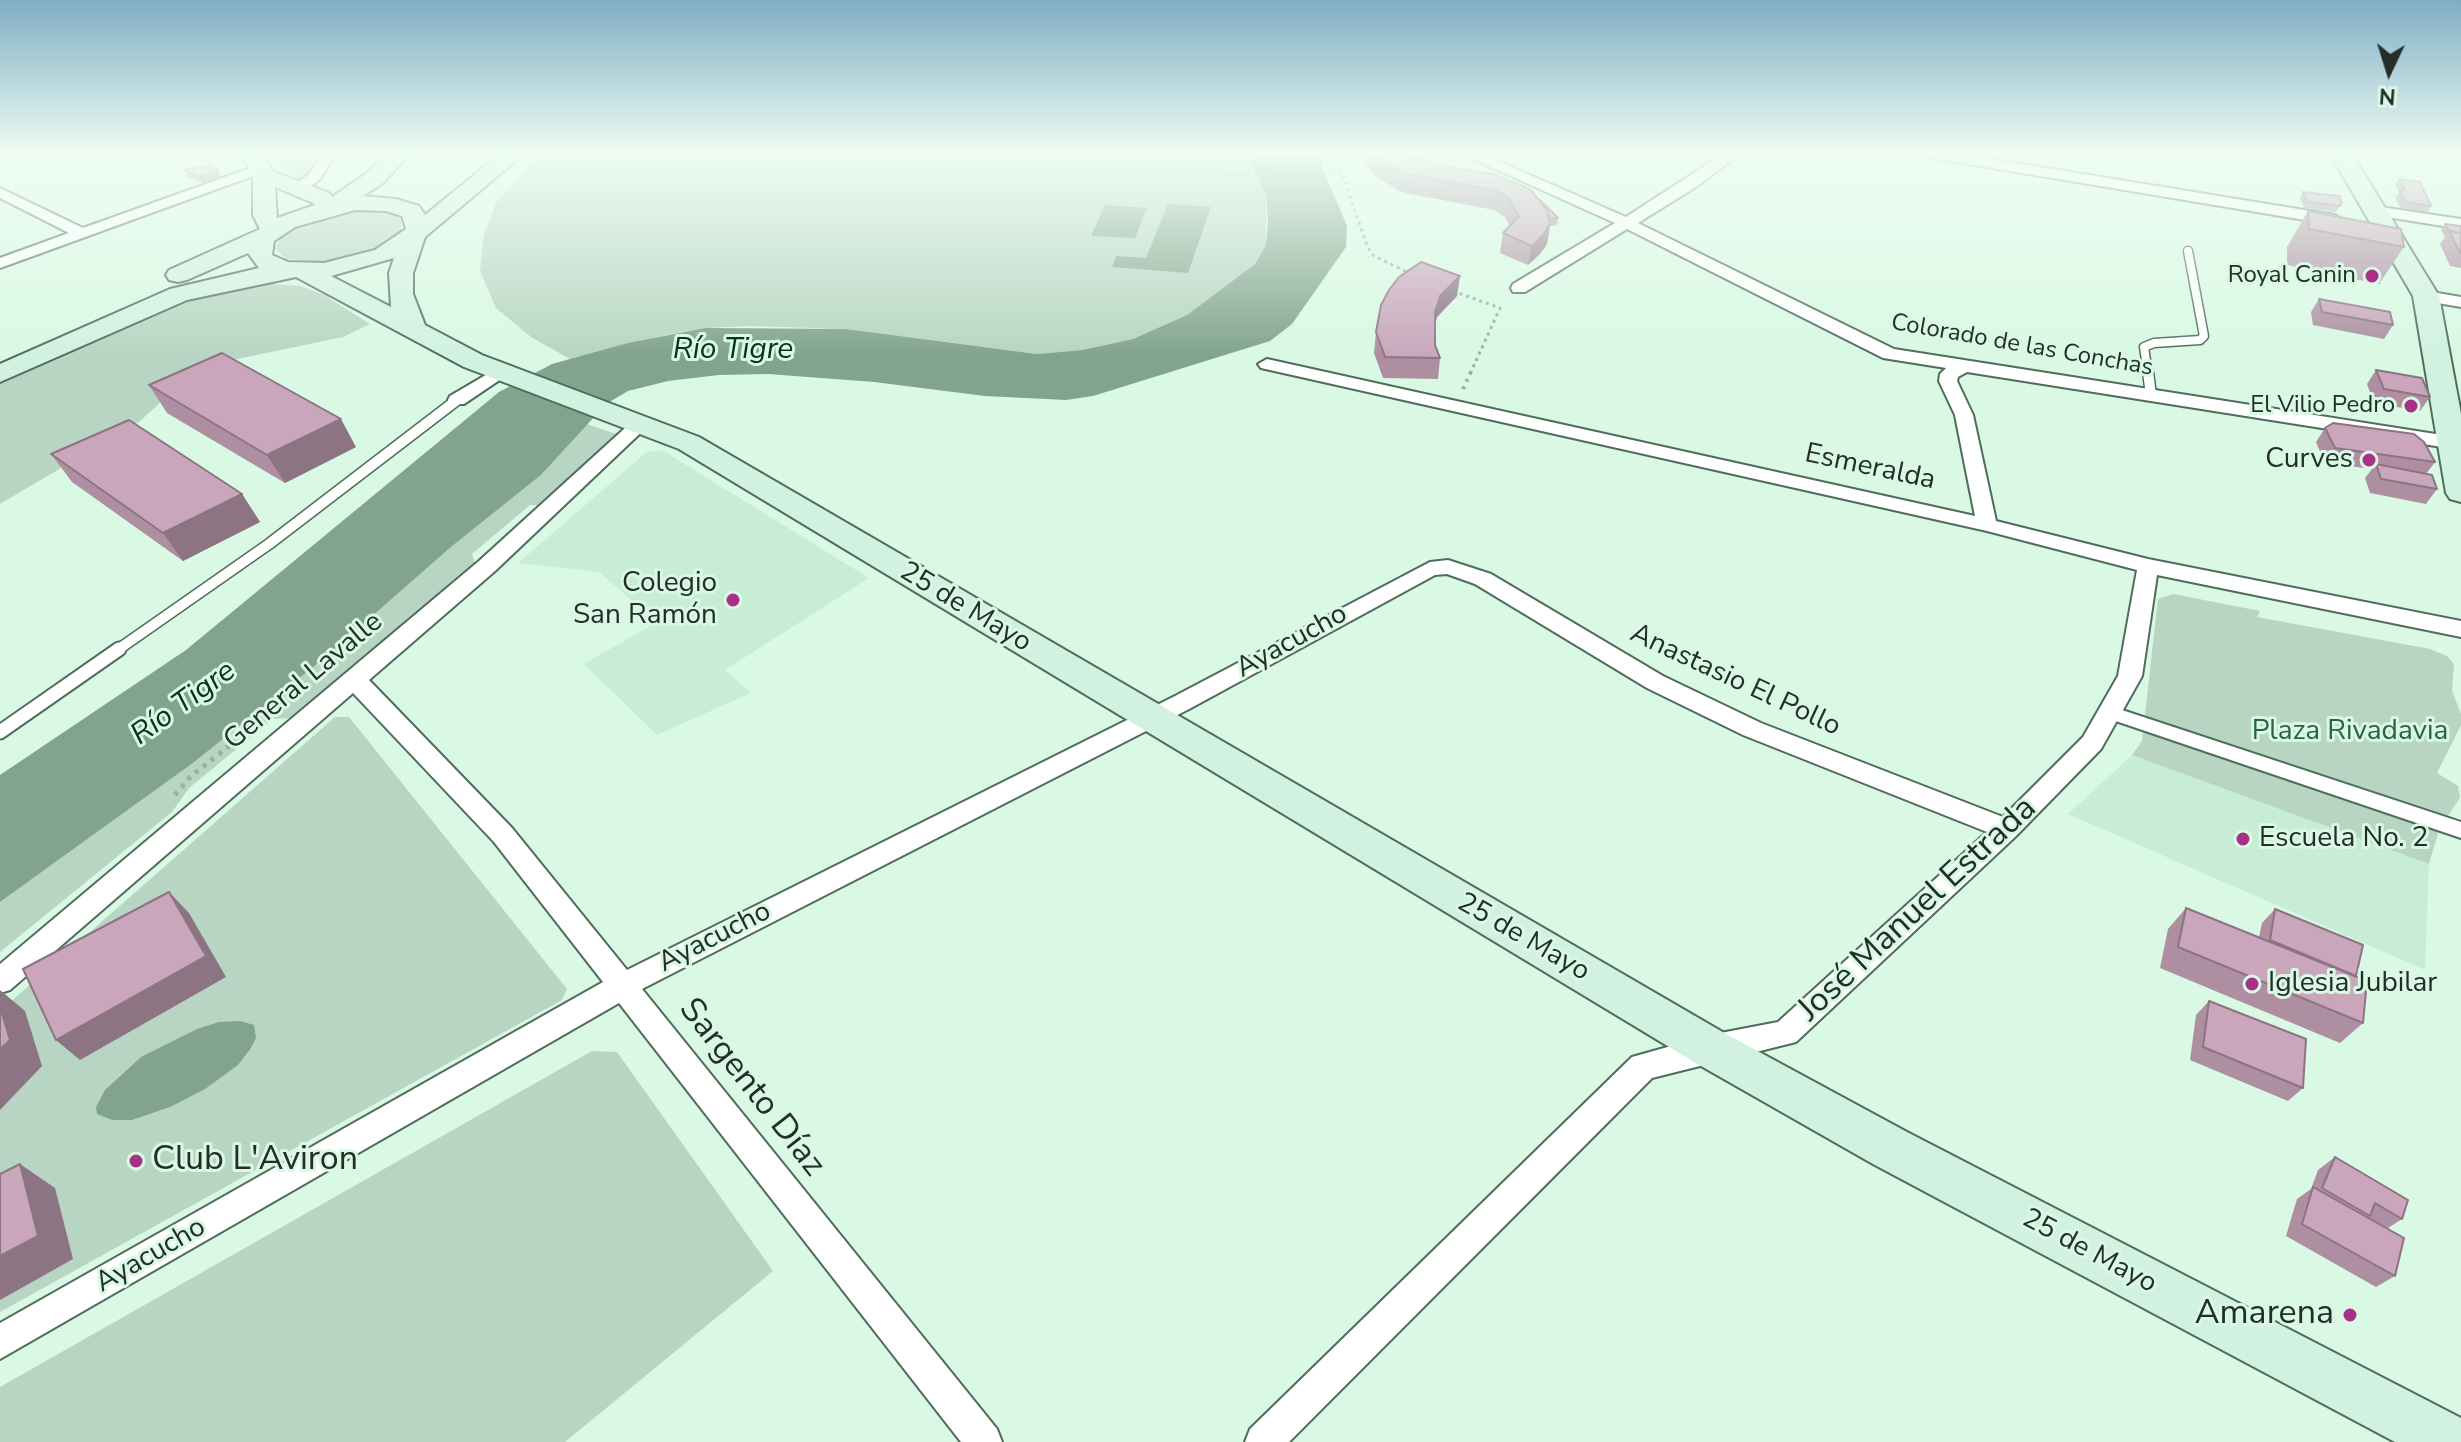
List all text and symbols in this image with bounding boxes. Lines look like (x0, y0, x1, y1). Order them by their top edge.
north arrow (2349, 32, 2429, 112)
text: N (2378, 80, 2397, 111)
place label: Royal Canin (2228, 262, 2356, 290)
marker: Royal Canin (2363, 267, 2381, 285)
street label: Colorado de las Conchas (1889, 309, 2155, 383)
water label: Río Tigre (673, 333, 793, 369)
place label: El Vilio Pedro (2250, 392, 2395, 420)
marker: El Vilio Pedro (2402, 397, 2420, 415)
street label: Esmeralda (1802, 438, 1938, 498)
place label: Curves (2265, 443, 2353, 477)
marker: Curves (2360, 451, 2378, 469)
street label: 25 de Mayo (893, 556, 1037, 660)
place label: Colegio San Ramón (573, 567, 717, 633)
marker: Colegio San Ramón (724, 591, 742, 609)
street label: Ayacucho (1231, 598, 1353, 686)
street label: General Lavalle (218, 606, 390, 758)
street label: Anastasio El Pollo (1624, 618, 1846, 744)
water label: Río Tigre (125, 654, 243, 754)
park label: Plaza Rivadavia (2252, 715, 2448, 749)
street label: José Manuel Estrada (1790, 789, 2046, 1031)
place label: Escuela No. 2 (2259, 822, 2429, 856)
marker: Escuela No. 2 (2234, 830, 2252, 848)
street label: 25 de Mayo (1451, 887, 1595, 989)
street label: Ayacucho (653, 895, 777, 981)
place label: Iglesia Jubilar (2268, 967, 2437, 1001)
marker: Iglesia Jubilar (2243, 975, 2261, 993)
street label: Sargento Díaz (669, 991, 833, 1185)
place label: Club L'Aviron (152, 1141, 358, 1181)
marker: Club L'Aviron (127, 1152, 145, 1170)
street label: 25 de Mayo (2016, 1203, 2162, 1301)
street label: Ayacucho (90, 1211, 212, 1301)
place label: Amarena (2195, 1295, 2334, 1335)
marker: Amarena (2341, 1306, 2359, 1324)

